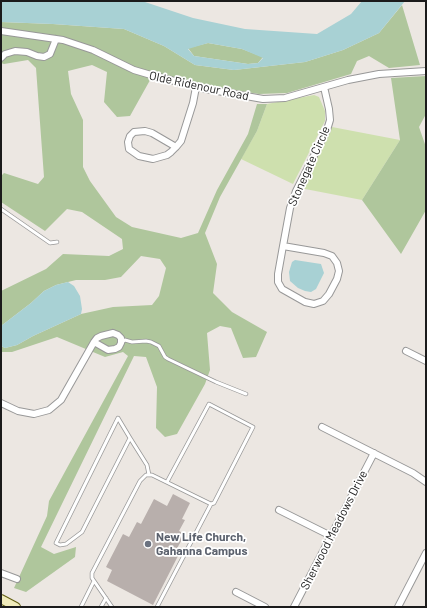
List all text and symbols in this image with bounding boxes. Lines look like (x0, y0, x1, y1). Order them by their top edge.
street label: Olde Ridenour Road (148, 68, 250, 104)
street label: Stonegate Circle (285, 124, 333, 208)
street label: Sherwood Meadows Drive (298, 468, 370, 592)
place label: New Life Church, Gahanna Campus (156, 530, 247, 558)
marker: New Life Church, Gahanna Campus (143, 539, 153, 549)

